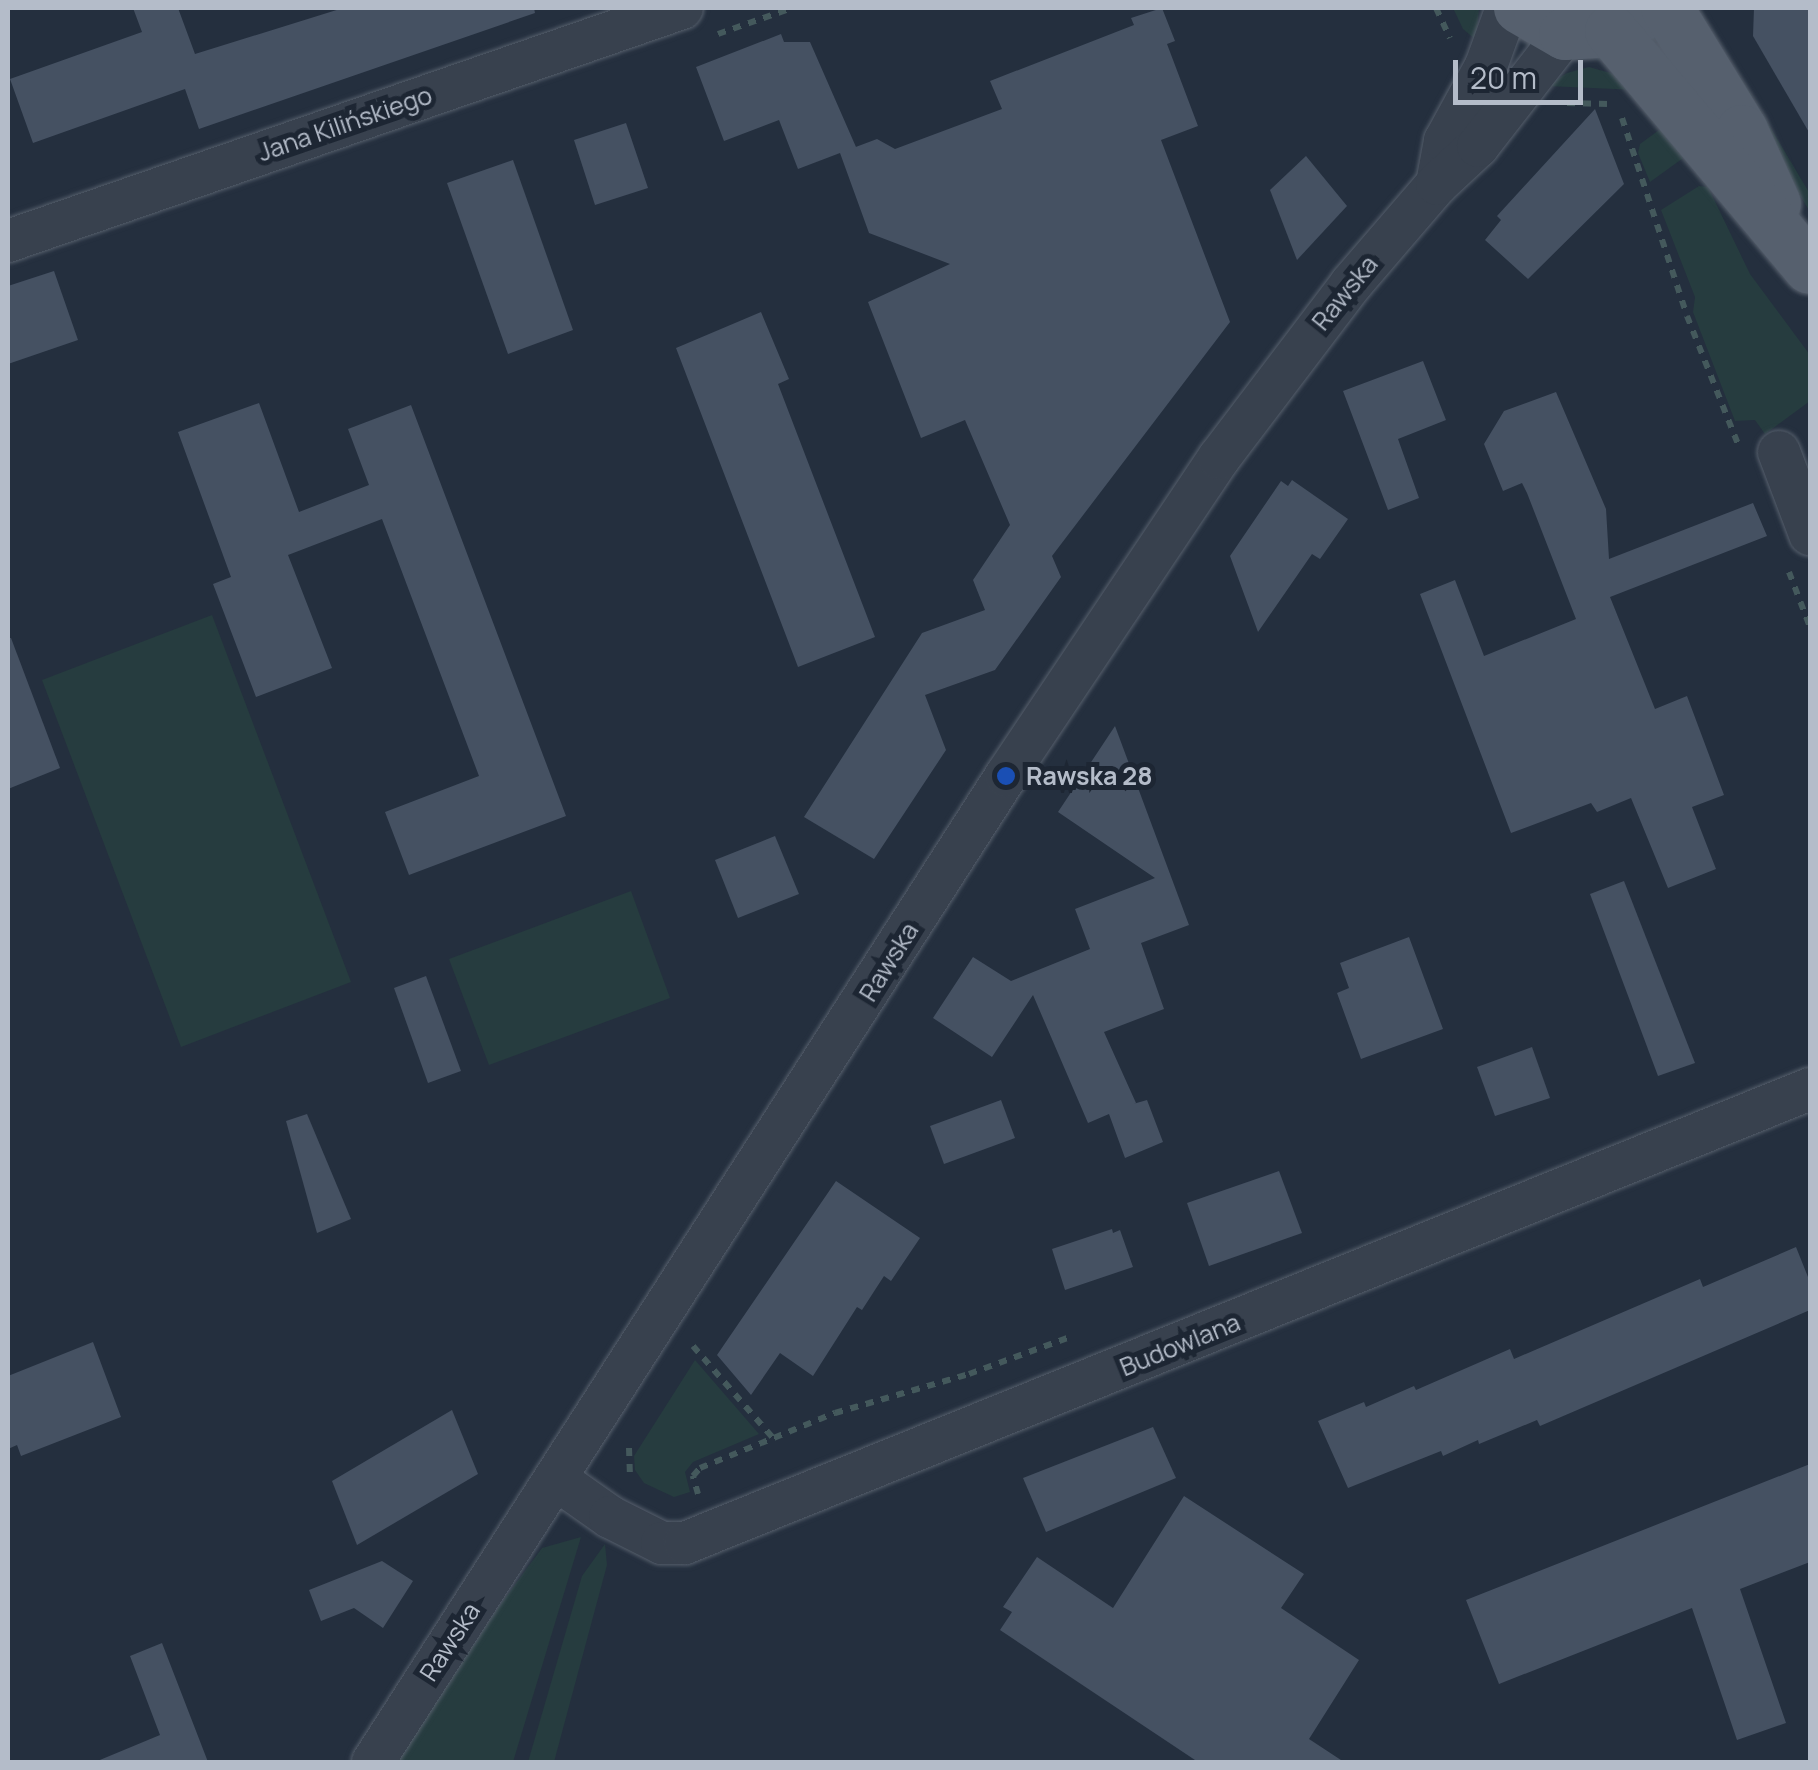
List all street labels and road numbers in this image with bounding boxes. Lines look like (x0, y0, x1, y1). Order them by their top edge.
street label: Jana Kilińskiego (254, 80, 436, 168)
street label: Rawska (1306, 250, 1384, 336)
street label: Rawska (853, 917, 925, 1007)
street label: Budowlana (1116, 1307, 1244, 1383)
street label: Rawska (414, 1597, 486, 1687)

